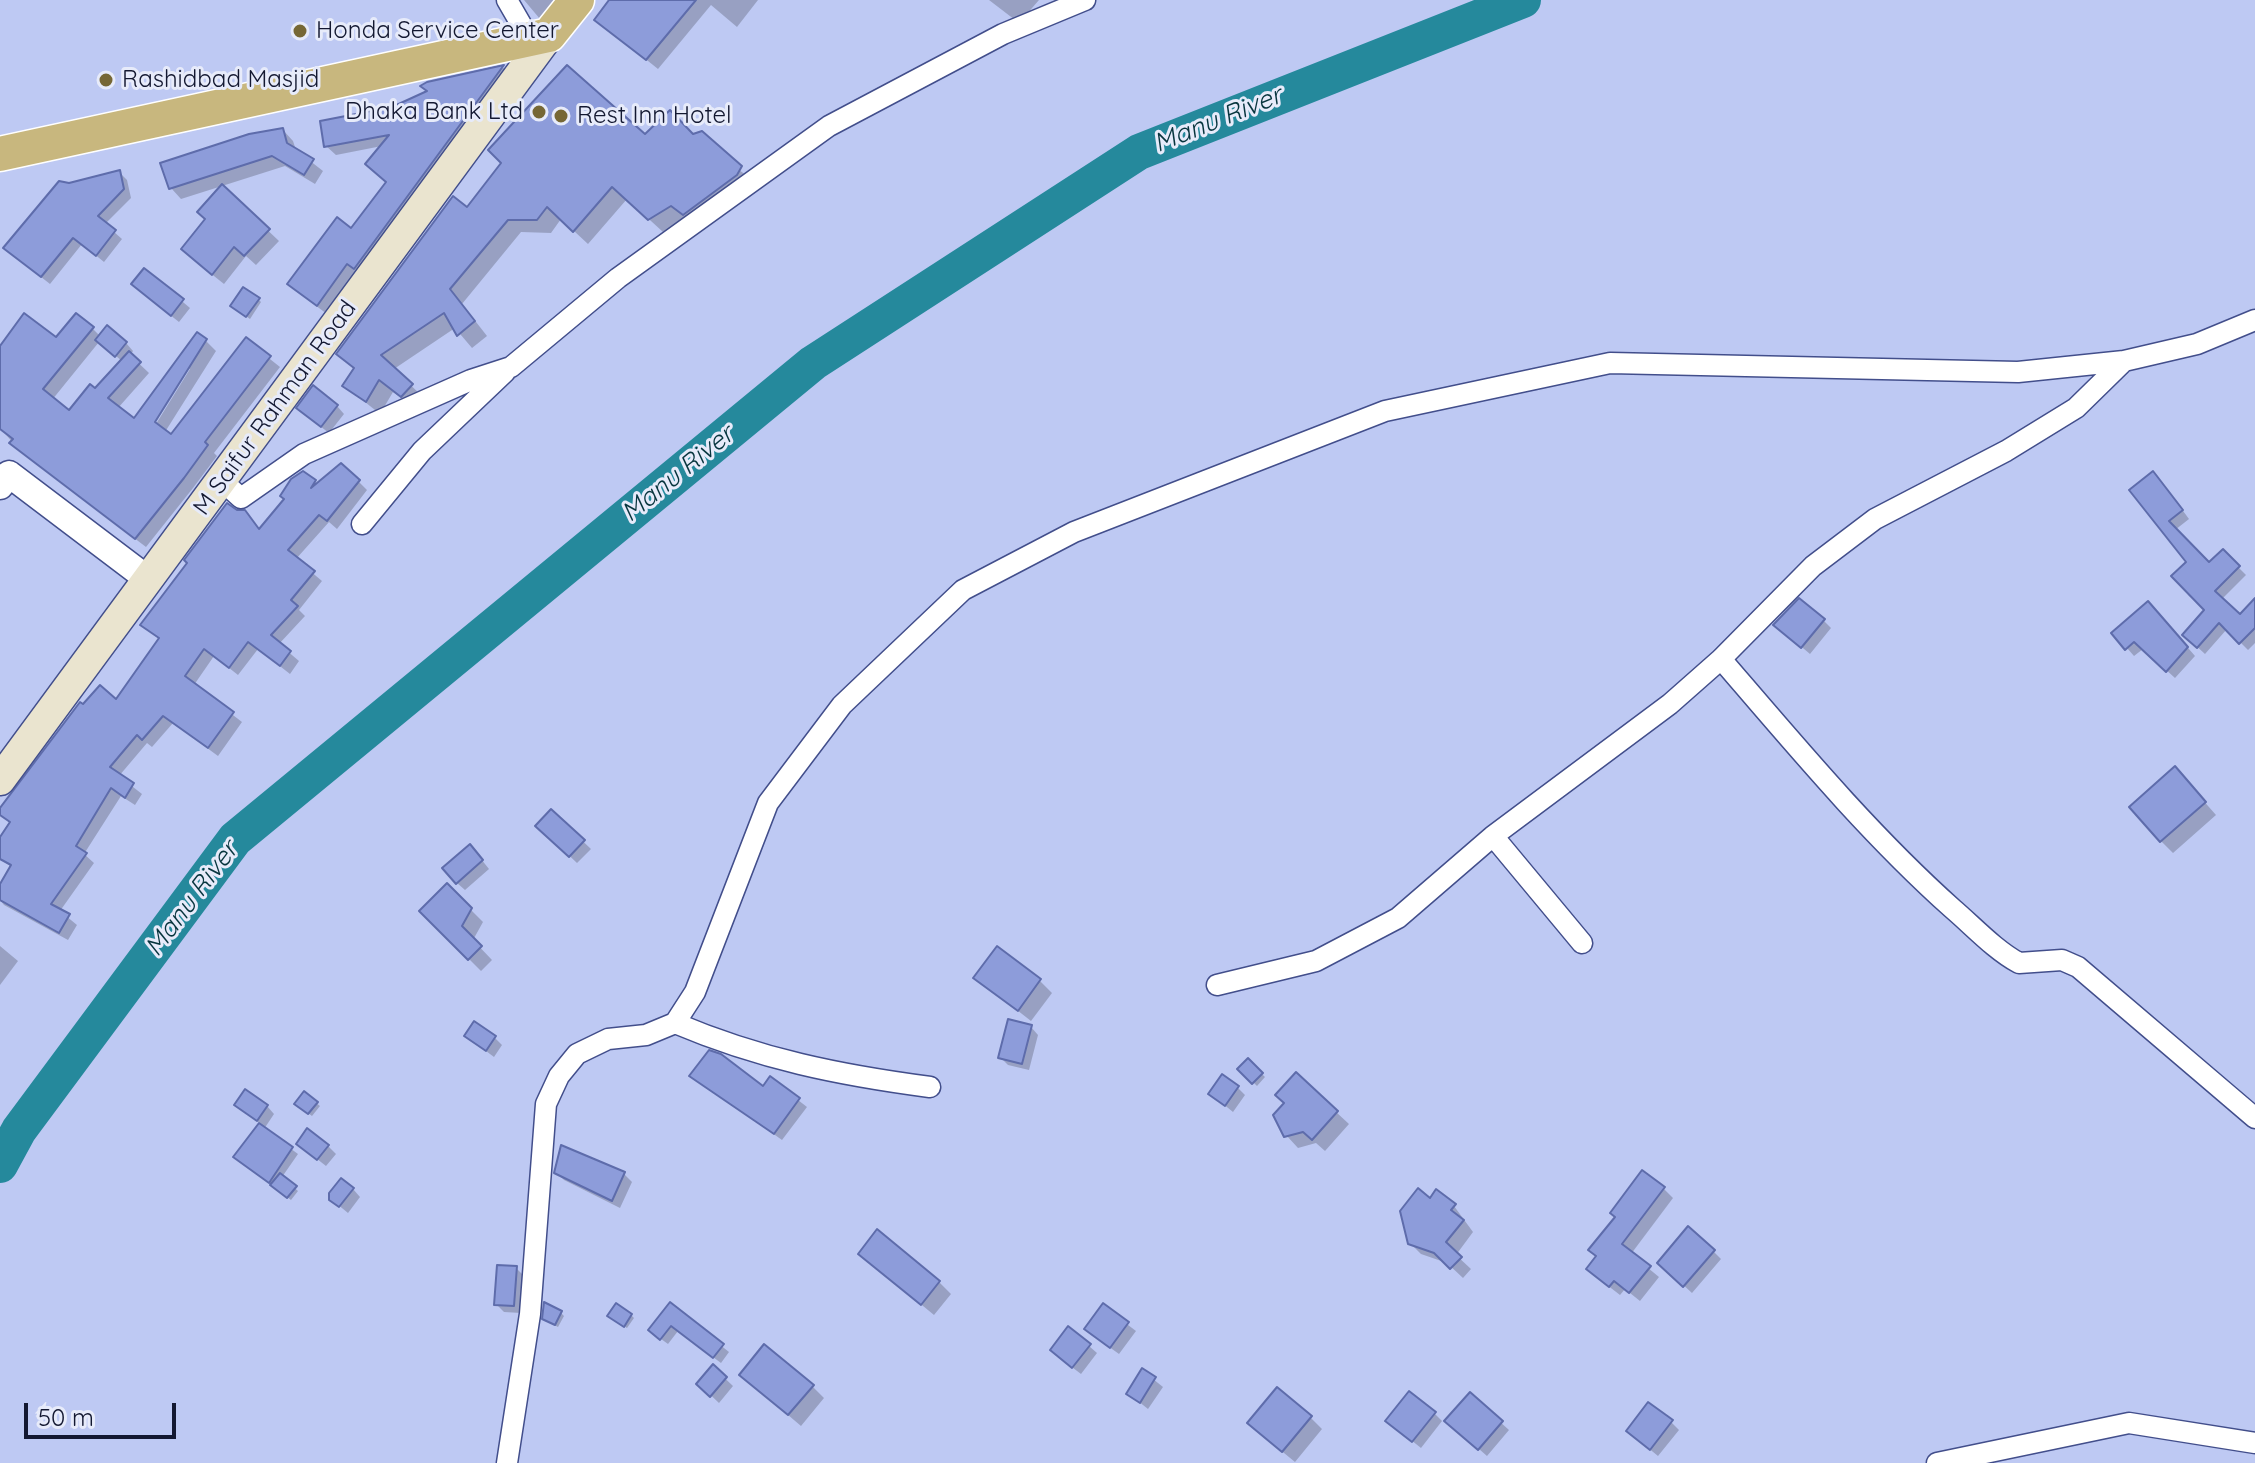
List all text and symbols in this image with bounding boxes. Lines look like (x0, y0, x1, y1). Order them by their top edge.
place label: Honda Service Center (316, 17, 559, 45)
marker: Honda Service Center (291, 22, 309, 40)
place label: Rashidbad Masjid (122, 66, 319, 94)
marker: Rashidbad Masjid (97, 71, 115, 89)
water label: Manu River (1149, 80, 1287, 160)
place label: Dhaka Bank Ltd (345, 98, 523, 126)
place label: Rest Inn Hotel (577, 102, 732, 130)
marker: Dhaka Bank Ltd (530, 103, 548, 121)
marker: Rest Inn Hotel (552, 107, 570, 125)
street label: M Saifur Rahman Road (187, 295, 363, 521)
water label: Manu River (616, 419, 740, 529)
water label: Manu River (139, 836, 245, 962)
scale bar (28, 1387, 180, 1437)
text: 50 m (38, 1402, 94, 1432)

